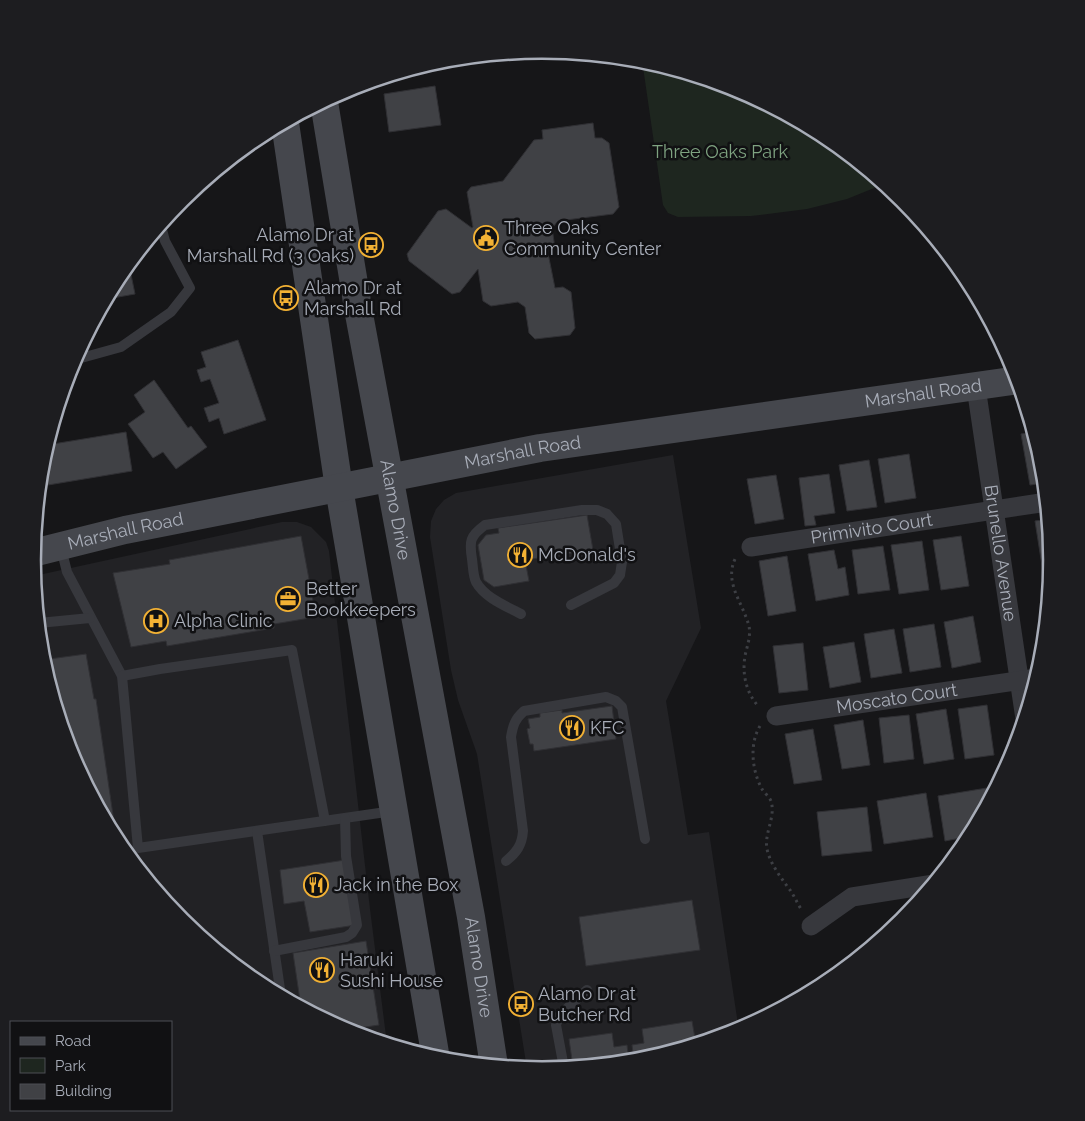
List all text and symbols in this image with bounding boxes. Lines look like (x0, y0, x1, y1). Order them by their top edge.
park label: Three Oaks Park (652, 141, 788, 162)
place label: Three Oaks Community Center (504, 217, 662, 259)
place label: Alamo Dr at Marshall Rd (3 Oaks) (187, 224, 354, 266)
public building icon: Three Oaks Community Center (473, 225, 499, 251)
bus stop icon: Alamo Dr at Marshall Rd (3 Oaks) (358, 232, 384, 258)
place label: Alamo Dr at Marshall Rd (304, 277, 402, 319)
bus stop icon: Alamo Dr at Marshall Rd (273, 285, 299, 311)
street label: Marshall Road (863, 374, 983, 412)
street label: Marshall Road (463, 431, 582, 473)
street label: Alamo Drive (376, 458, 416, 562)
street label: Brunello Avenue (981, 483, 1022, 623)
street label: Marshall Road (65, 508, 185, 554)
street label: Primivito Court (809, 509, 934, 548)
restaurant icon: McDonald's (507, 542, 533, 568)
place label: McDonald's (538, 544, 636, 565)
place label: Better Bookkeepers (306, 578, 416, 620)
office icon: Better Bookkeepers (275, 586, 301, 612)
hospital icon: Alpha Clinic (143, 608, 169, 634)
place label: Alpha Clinic (174, 610, 273, 631)
street label: Moscato Court (835, 679, 959, 717)
restaurant icon: KFC (559, 715, 585, 741)
place label: KFC (590, 717, 624, 738)
restaurant icon: Jack in the Box (303, 872, 329, 898)
place label: Jack in the Box (334, 874, 458, 895)
street label: Alamo Drive (461, 915, 497, 1019)
place label: Haruki Sushi House (340, 949, 444, 991)
restaurant icon: Haruki Sushi House (309, 957, 335, 983)
place label: Alamo Dr at Butcher Rd (538, 983, 636, 1025)
bus stop icon: Alamo Dr at Butcher Rd (508, 991, 534, 1017)
legend (10, 1021, 172, 1111)
text: Road (55, 1032, 91, 1050)
text: Park (55, 1057, 86, 1075)
text: Building (55, 1082, 112, 1100)

